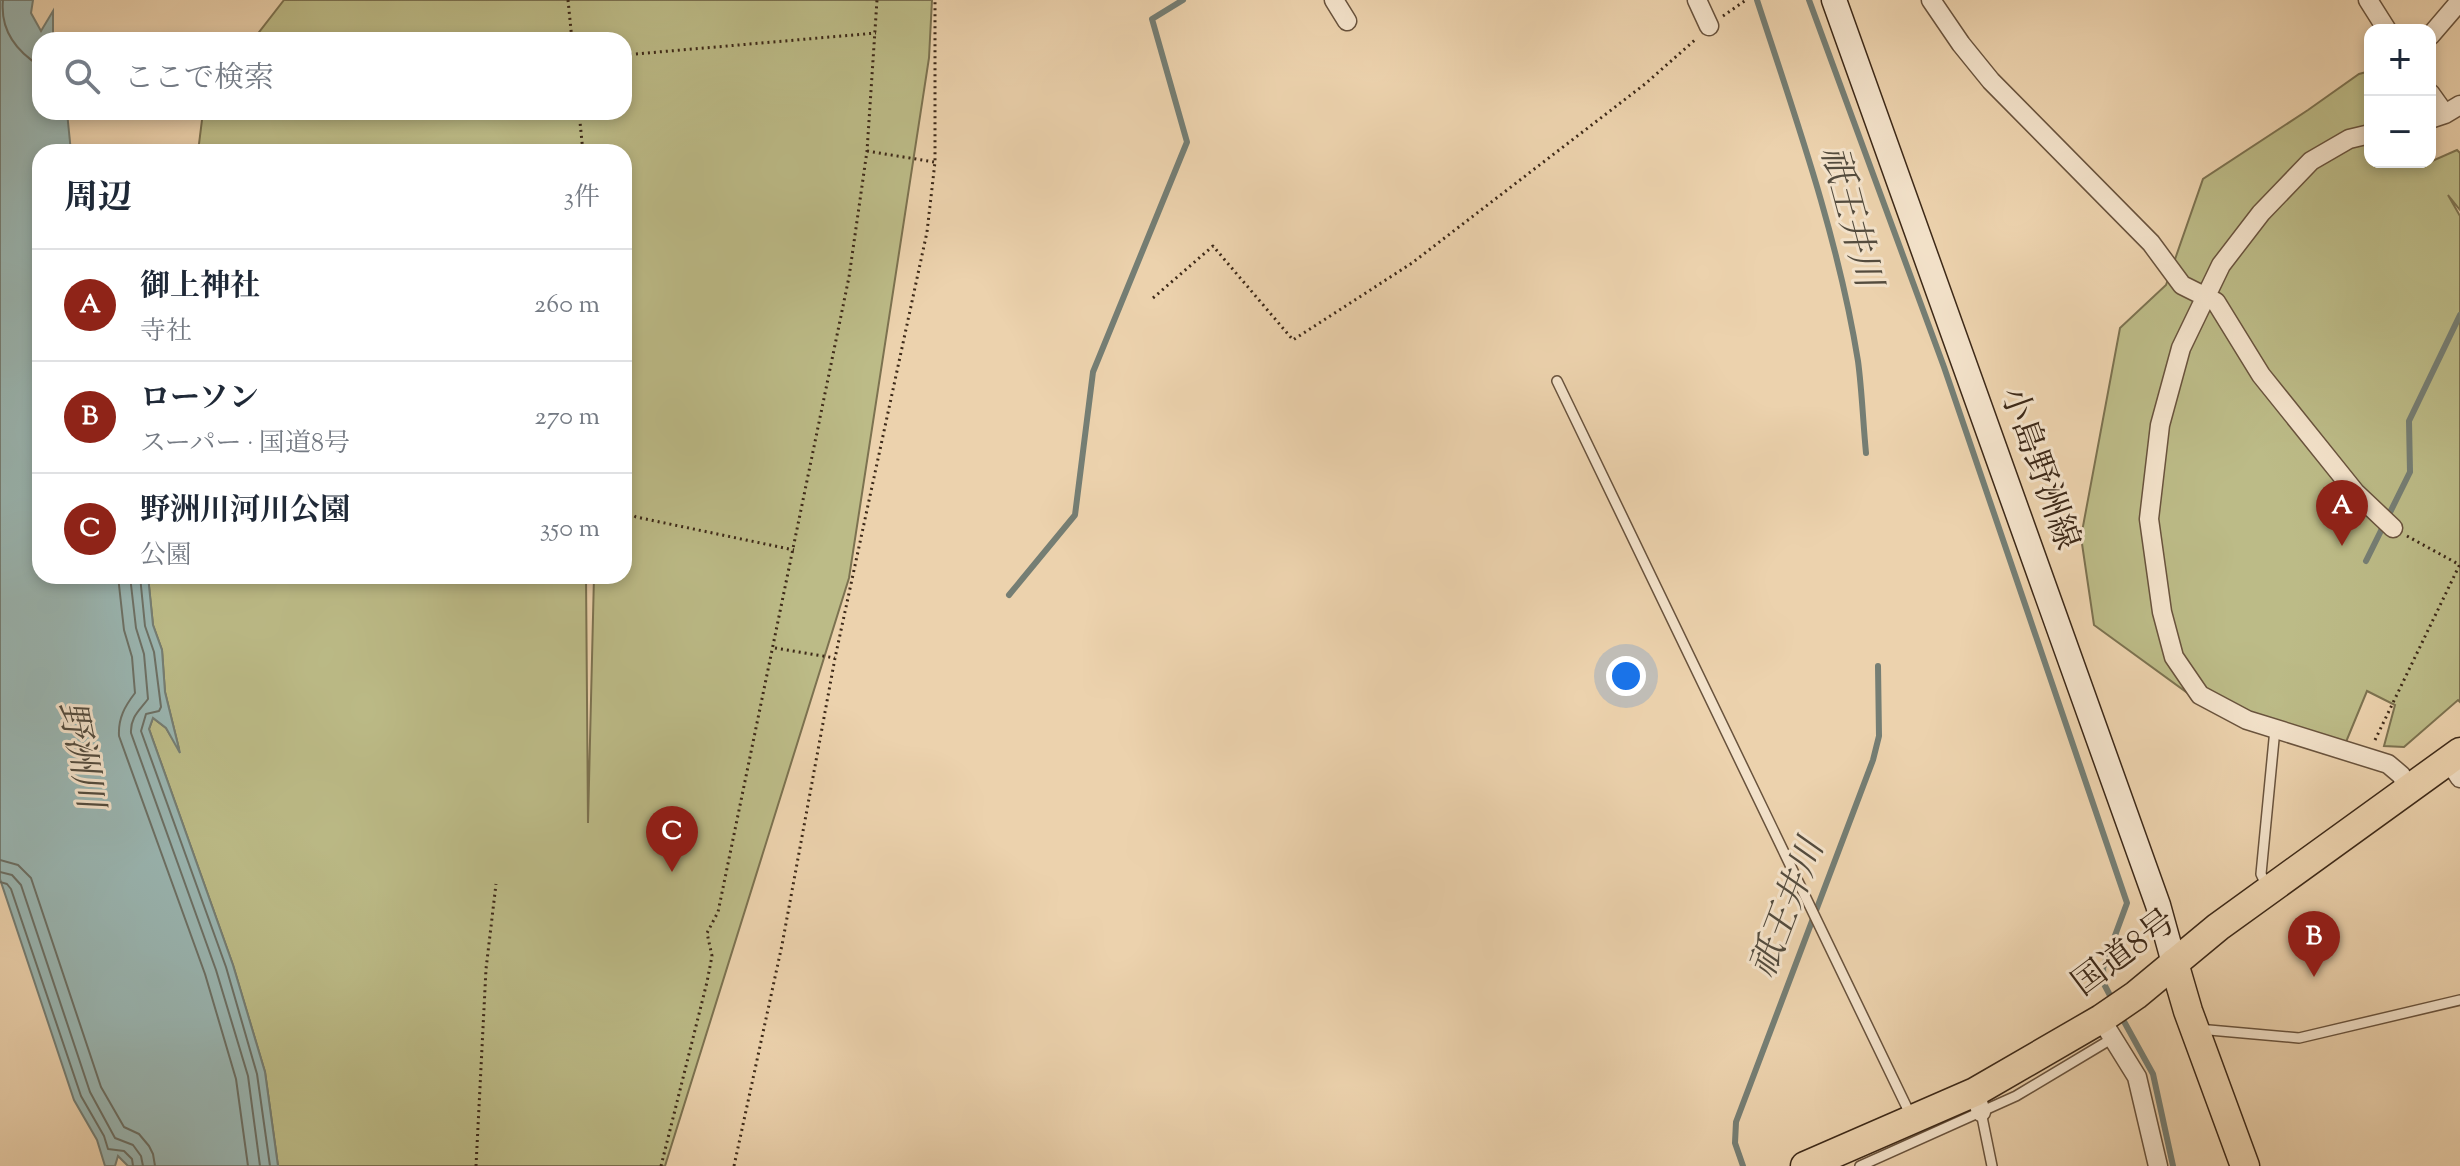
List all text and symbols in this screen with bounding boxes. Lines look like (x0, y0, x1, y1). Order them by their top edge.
map controls (2364, 24, 2436, 168)
button: + (2364, 24, 2436, 96)
search box (32, 32, 632, 120)
icon: search (60, 54, 104, 98)
text: ここで検索 (124, 58, 274, 101)
button: − (2364, 96, 2436, 168)
water label: 祇王井川 (1805, 141, 1894, 297)
text: 周辺 (64, 175, 132, 224)
text: 3件 (563, 180, 600, 217)
text: 御上神社 (140, 266, 260, 309)
text: A (79, 287, 101, 324)
text: 260 m (534, 287, 600, 324)
text: 寺社 (140, 314, 192, 351)
text: ローソン (140, 378, 259, 421)
street label: 小島野洲線 (1986, 381, 2090, 557)
text: B (82, 399, 98, 436)
text: 270 m (535, 399, 600, 436)
text: スーパー · 国道8号 (140, 426, 350, 463)
pin: A (2316, 480, 2368, 546)
text: 野洲川河川公園 (140, 490, 350, 533)
text: C (80, 511, 100, 548)
text: 350 m (540, 511, 600, 548)
text: 公園 (140, 538, 192, 575)
your location (1606, 656, 1646, 696)
water label: 野洲川 (43, 697, 116, 817)
pin: C (646, 806, 698, 872)
water label: 祇王井川 (1739, 829, 1841, 986)
street label: 国道8号 (2063, 899, 2187, 1009)
pin: B (2288, 911, 2340, 977)

